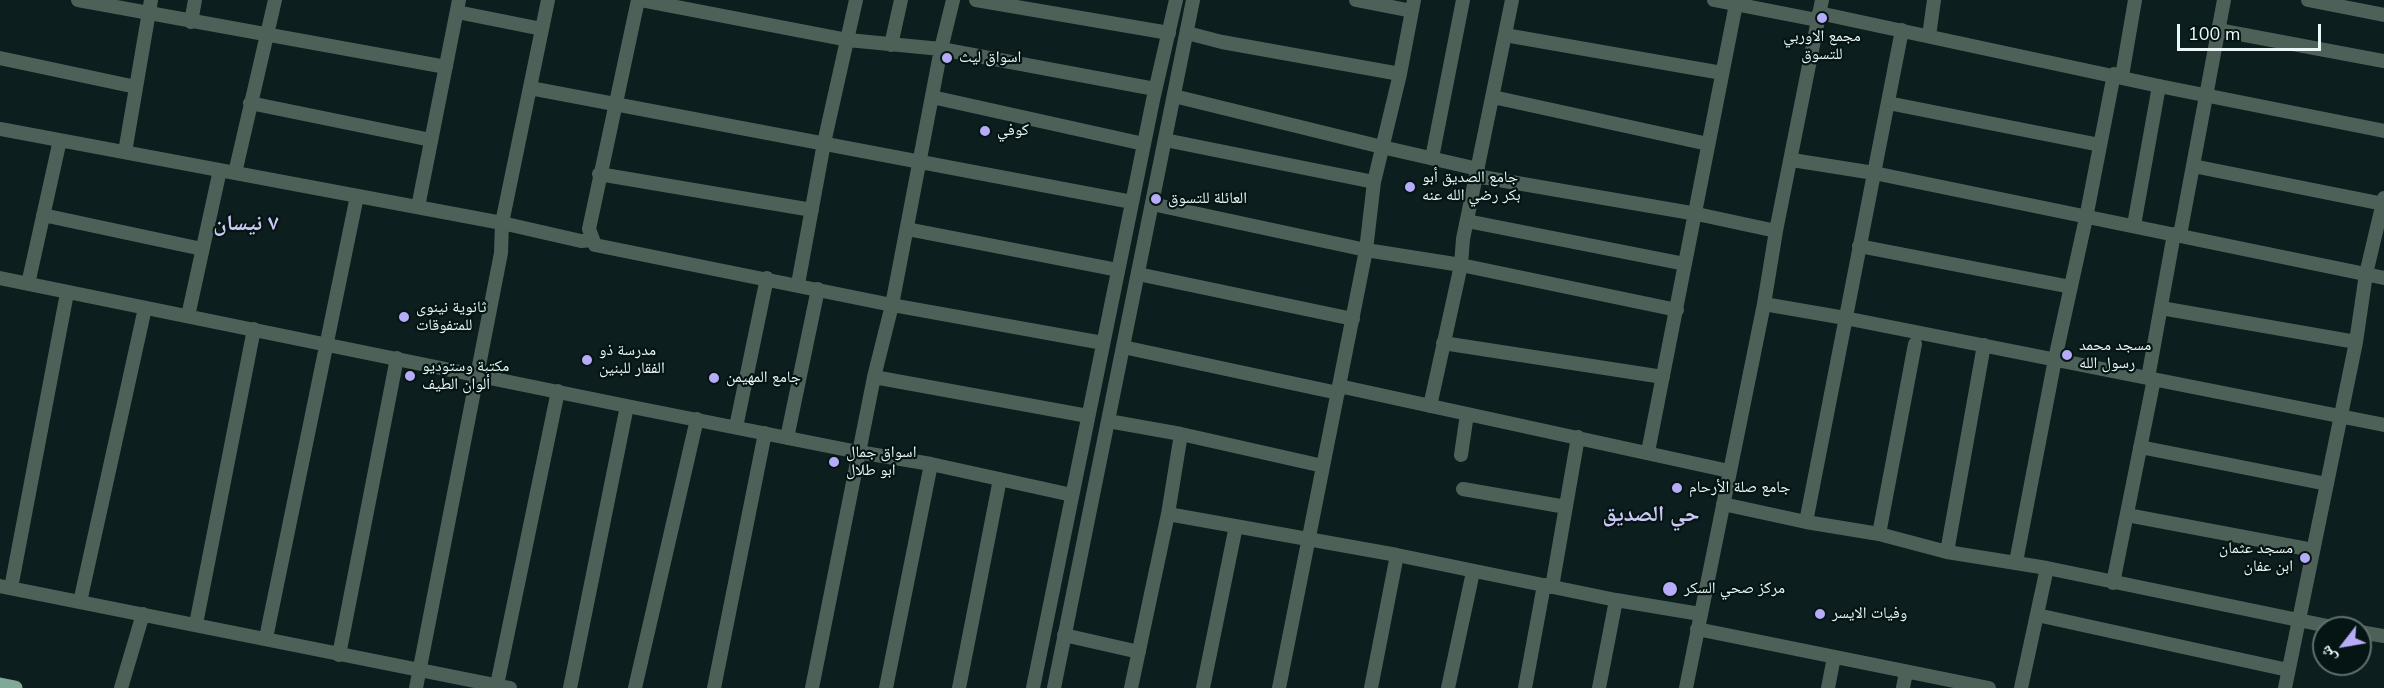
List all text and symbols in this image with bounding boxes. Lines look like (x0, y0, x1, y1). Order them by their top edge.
marker: مجمع الاوربي للتسوق (1815, 11, 1829, 25)
scale bar (2180, 12, 2324, 50)
text: 100 m (2188, 22, 2240, 46)
place label: مجمع الاوربي للتسوق (1783, 27, 1861, 65)
place label: اسواق ليث (959, 48, 1021, 68)
marker: اسواق ليث (940, 51, 954, 65)
place label: كوفي (997, 121, 1029, 141)
marker: كوفي (978, 124, 992, 138)
place label: جامع الصديق أبو بكر رضي الله عنه (1422, 168, 1521, 206)
marker: جامع الصديق أبو بكر رضي الله عنه (1403, 180, 1417, 194)
place label: العائلة للتسوق (1168, 189, 1247, 209)
marker: العائلة للتسوق (1149, 192, 1163, 206)
district label: ٧ نيسان (213, 212, 279, 238)
place label: ثانوية نينوى للمتفوقات (416, 298, 486, 336)
marker: ثانوية نينوى للمتفوقات (397, 310, 411, 324)
place label: مسجد محمد رسول الله (2079, 336, 2151, 374)
place label: مدرسة ذو الفقار للبنين (599, 341, 665, 379)
marker: مسجد محمد رسول الله (2060, 348, 2074, 362)
marker: مدرسة ذو الفقار للبنين (580, 353, 594, 367)
place label: مكتبة وستوديو ألوان الطيف (422, 357, 509, 395)
place label: جامع المهيمن (726, 368, 801, 388)
marker: مكتبة وستوديو ألوان الطيف (403, 369, 417, 383)
marker: جامع المهيمن (707, 371, 721, 385)
place label: اسواق جمال ابو طلال (846, 443, 916, 481)
marker: اسواق جمال ابو طلال (827, 455, 841, 469)
place label: جامع صلة الأرحام (1689, 478, 1790, 498)
marker: جامع صلة الأرحام (1670, 481, 1684, 495)
district label: حي الصديق (1602, 503, 1700, 529)
place label: مسجد عثمان ابن عفان (2219, 539, 2293, 577)
marker: مسجد عثمان ابن عفان (2298, 551, 2312, 565)
place label: مركز صحي السكر (1684, 579, 1785, 599)
marker: مركز صحي السكر (1661, 580, 1679, 598)
place label: وفيات الايسر (1832, 604, 1907, 624)
marker: وفيات الايسر (1813, 607, 1827, 621)
north arrow (2312, 616, 2372, 676)
text: ش (2314, 641, 2342, 667)

